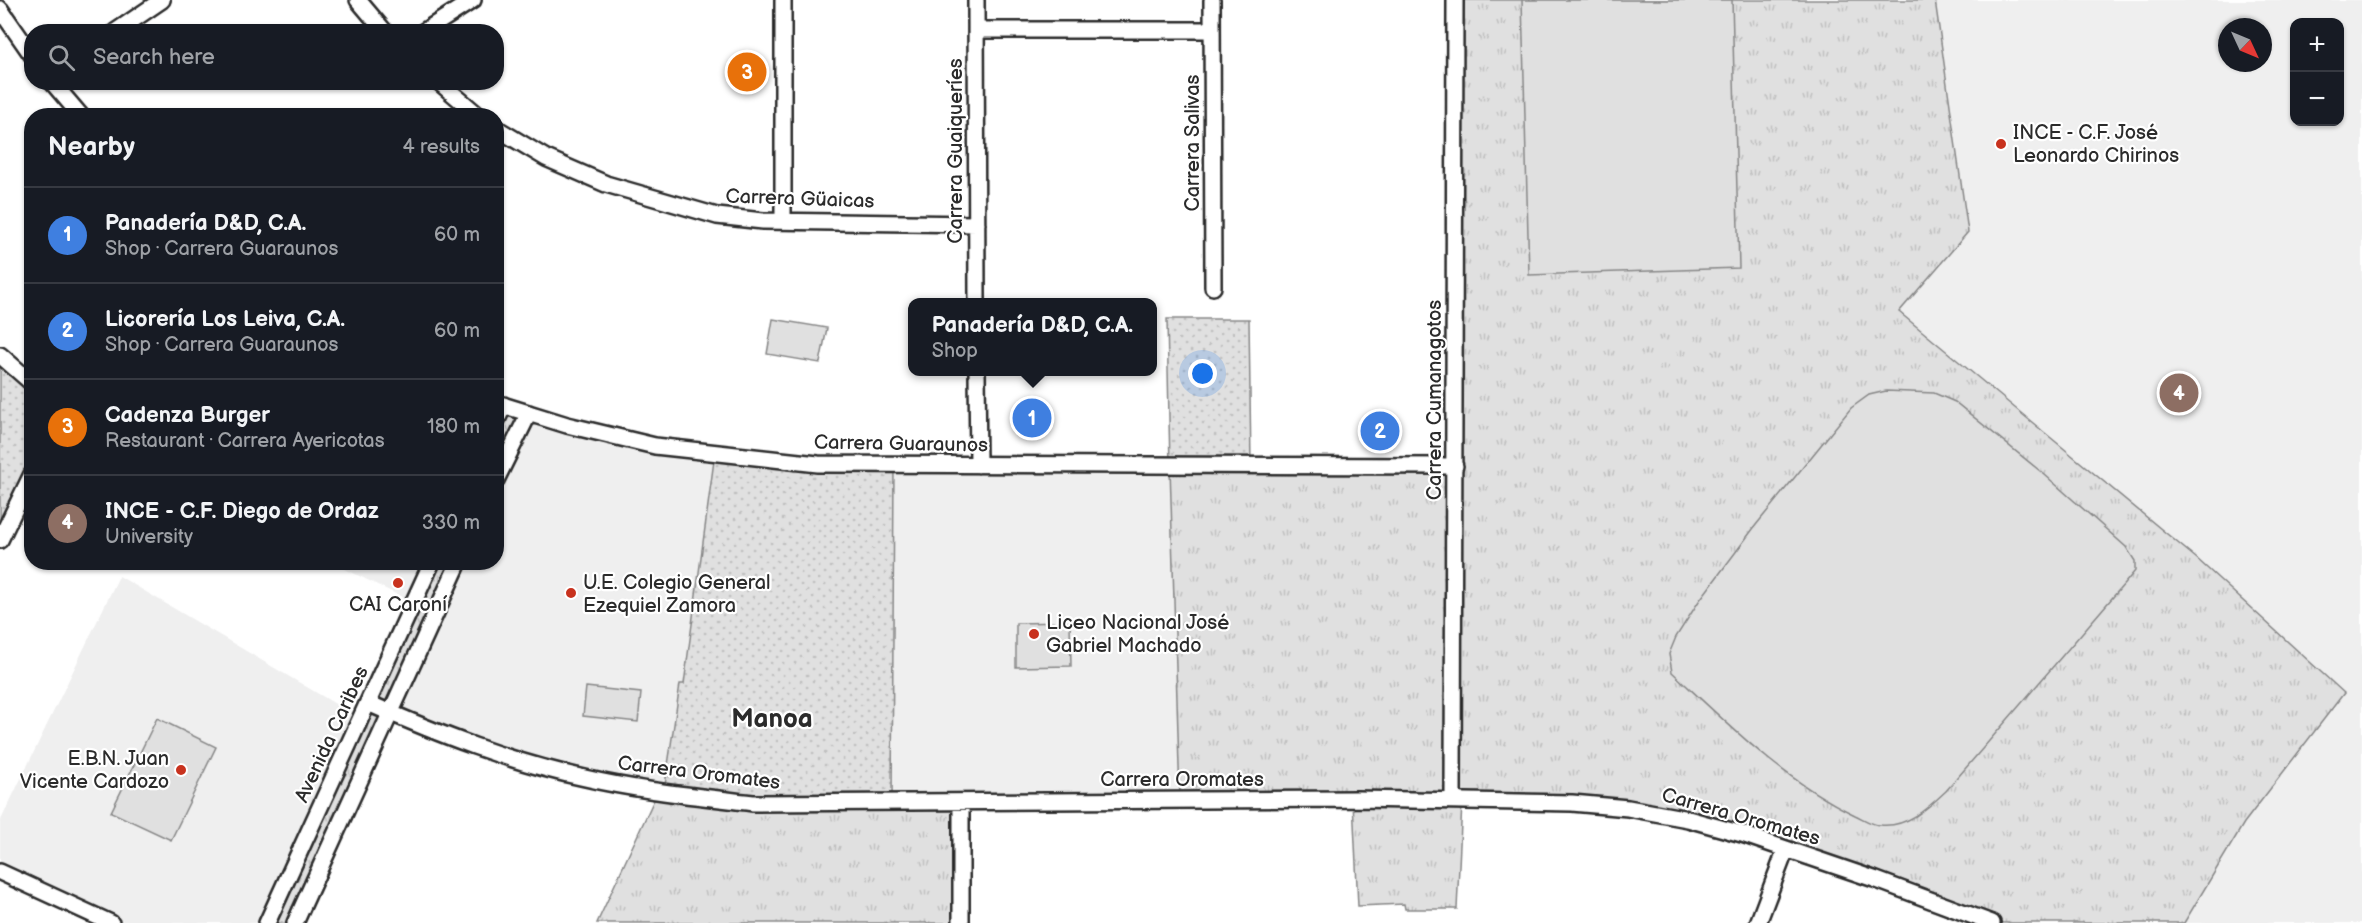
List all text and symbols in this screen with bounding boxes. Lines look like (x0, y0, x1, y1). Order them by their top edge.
north arrow (2218, 18, 2272, 72)
map controls (2290, 18, 2344, 126)
button: + (2290, 18, 2344, 72)
search box (24, 24, 504, 90)
icon: search (45, 41, 78, 74)
text: Search here (93, 44, 215, 71)
pin: 3 (728, 50, 766, 94)
street label: Carrera Guaiqueríes (944, 58, 968, 244)
button: − (2290, 72, 2344, 126)
street label: Carrera Salivas (1181, 74, 1205, 212)
place label: INCE - C.F. José Leonardo Chirinos (2013, 121, 2179, 168)
text: Nearby (48, 132, 135, 163)
text: 4 results (402, 135, 480, 159)
marker: INCE - C.F. José Leonardo Chirinos (1994, 137, 2008, 151)
street label: Carrera Güaicas (725, 184, 875, 214)
text: Panadería D&D, C.A. (105, 210, 306, 237)
text: 1 (63, 223, 72, 247)
text: 60 m (434, 223, 480, 247)
text: Shop · Carrera Guaraunos (105, 237, 338, 261)
popup (908, 298, 1157, 376)
street label: Carrera Cumanagotos (1423, 300, 1447, 500)
text: Licorería Los Leiva, C.A. (105, 306, 345, 333)
text: Panadería D&D, C.A. (932, 312, 1133, 339)
text: 2 (62, 319, 73, 343)
text: 60 m (434, 319, 480, 343)
text: Shop · Carrera Guaraunos (105, 333, 338, 357)
text: Shop (932, 339, 978, 363)
your location (1188, 359, 1217, 388)
pin: 4 (2160, 370, 2198, 416)
pin: 1 (1012, 396, 1052, 440)
text: Cadenza Burger (105, 402, 270, 429)
pin: 2 (1360, 408, 1400, 454)
text: 3 (62, 415, 73, 439)
text: 180 m (427, 415, 480, 439)
text: Restaurant · Carrera Ayericotas (105, 429, 385, 453)
street label: Carrera Guaraunos (814, 430, 988, 458)
text: INCE - C.F. Diego de Ordaz (105, 498, 379, 525)
text: 4 (62, 511, 73, 535)
text: 330 m (422, 511, 480, 535)
text: University (105, 525, 193, 549)
place label: U.E. Colegio General Ezequiel Zamora (583, 571, 770, 618)
marker: CAI Caroní (391, 576, 405, 590)
marker: U.E. Colegio General Ezequiel Zamora (564, 586, 578, 600)
place label: CAI Caroní (349, 593, 447, 617)
place label: Liceo Nacional José Gabriel Machado (1046, 611, 1229, 658)
marker: Liceo Nacional José Gabriel Machado (1027, 627, 1041, 641)
street label: Avenida Caribes (290, 662, 374, 806)
district label: Manoa (731, 704, 813, 735)
place label: E.B.N. Juan Vicente Cardozo (20, 747, 169, 794)
street label: Carrera Oromates (616, 751, 782, 795)
marker: E.B.N. Juan Vicente Cardozo (174, 763, 188, 777)
street label: Carrera Oromates (1100, 768, 1264, 792)
street label: Carrera Oromates (1659, 783, 1823, 851)

